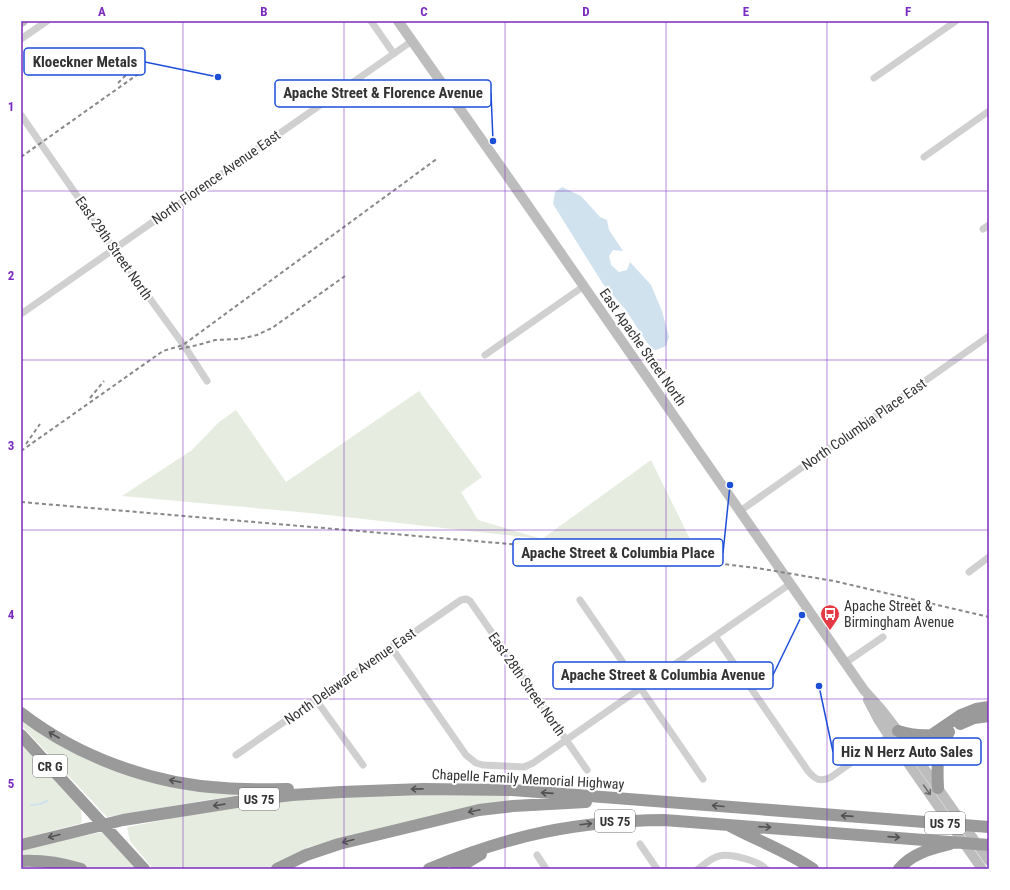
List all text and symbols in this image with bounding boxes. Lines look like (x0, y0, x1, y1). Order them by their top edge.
text: A (98, 4, 106, 19)
text: B (260, 4, 268, 19)
text: C (420, 4, 428, 19)
text: D (582, 4, 590, 19)
text: E (743, 4, 750, 19)
text: F (905, 4, 911, 19)
callout: Kloeckner Metals (24, 48, 145, 75)
text: Kloeckner Metals (33, 53, 137, 71)
callout: Apache Street & Florence Avenue (275, 80, 491, 107)
text: Apache Street & Florence Avenue (283, 84, 483, 102)
text: 1 (8, 99, 14, 114)
street label: North Florence Avenue East (149, 127, 283, 227)
street label: East 29th Street North (72, 193, 156, 303)
text: 2 (8, 268, 15, 283)
street label: East Apache Street North (596, 285, 690, 409)
street label: North Columbia Place East (799, 375, 929, 473)
text: 3 (8, 438, 14, 453)
callout: Apache Street & Columbia Place (513, 539, 723, 566)
text: Apache Street & Columbia Place (521, 544, 715, 562)
place label: Apache Street & Birmingham Avenue (844, 598, 955, 630)
bus stop icon: Apache Street & Birmingham Avenue (819, 603, 841, 631)
text: 4 (8, 607, 15, 622)
street label: North Delaware Avenue East (281, 625, 419, 727)
street label: East 28th Street North (485, 629, 569, 739)
callout: Apache Street & Columbia Avenue (553, 662, 773, 689)
text: Apache Street & Columbia Avenue (561, 666, 765, 684)
one-way arrow (48, 730, 60, 738)
callout: Hiz N Herz Auto Sales (833, 738, 981, 765)
text: Hiz N Herz Auto Sales (841, 743, 973, 761)
road number: CR G (33, 755, 67, 777)
street label: Chapelle Family Memorial Highway (431, 766, 625, 792)
text: 5 (8, 776, 15, 791)
one-way arrow (169, 777, 182, 785)
one-way arrow (923, 784, 931, 795)
one-way arrow (411, 785, 424, 793)
road number: US 75 (239, 788, 279, 810)
one-way arrow (541, 789, 554, 796)
one-way arrow (213, 801, 226, 809)
one-way arrow (712, 802, 725, 809)
one-way arrow (468, 808, 481, 816)
road number: US 75 (595, 810, 635, 832)
one-way arrow (841, 812, 854, 819)
road number: US 75 (925, 812, 965, 834)
one-way arrow (579, 820, 592, 828)
one-way arrow (758, 823, 771, 830)
one-way arrow (47, 833, 60, 841)
one-way arrow (887, 833, 900, 840)
one-way arrow (342, 838, 355, 846)

